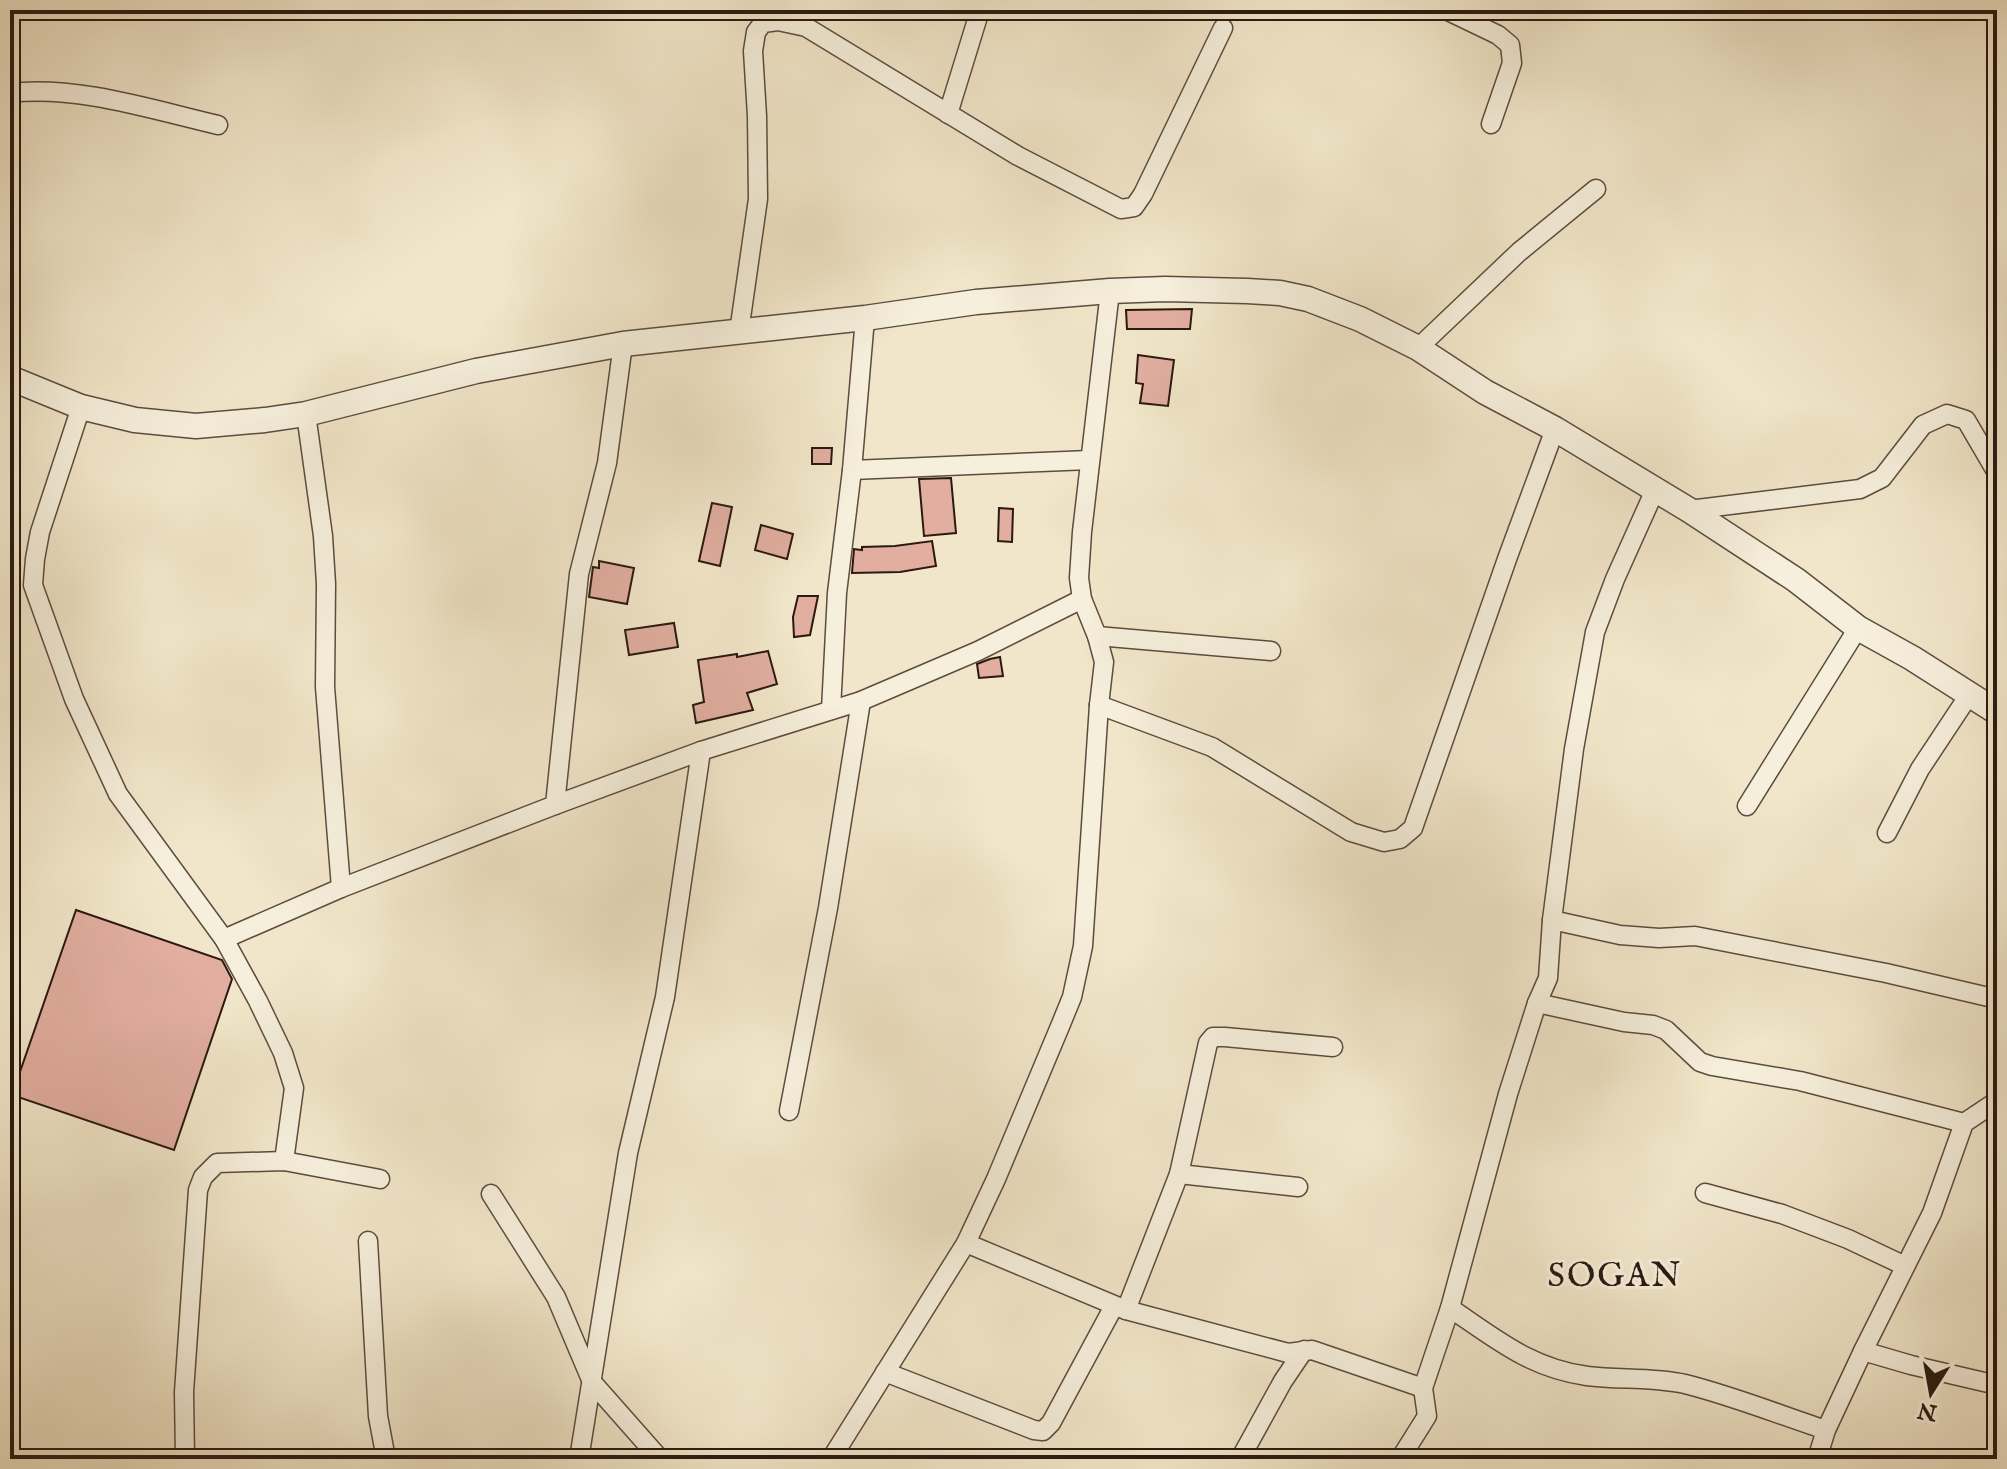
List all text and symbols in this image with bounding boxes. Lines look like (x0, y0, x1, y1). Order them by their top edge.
district label: SOGAN (1548, 1255, 1682, 1298)
north arrow (1891, 1353, 1971, 1433)
text: N (1916, 1395, 1941, 1426)

